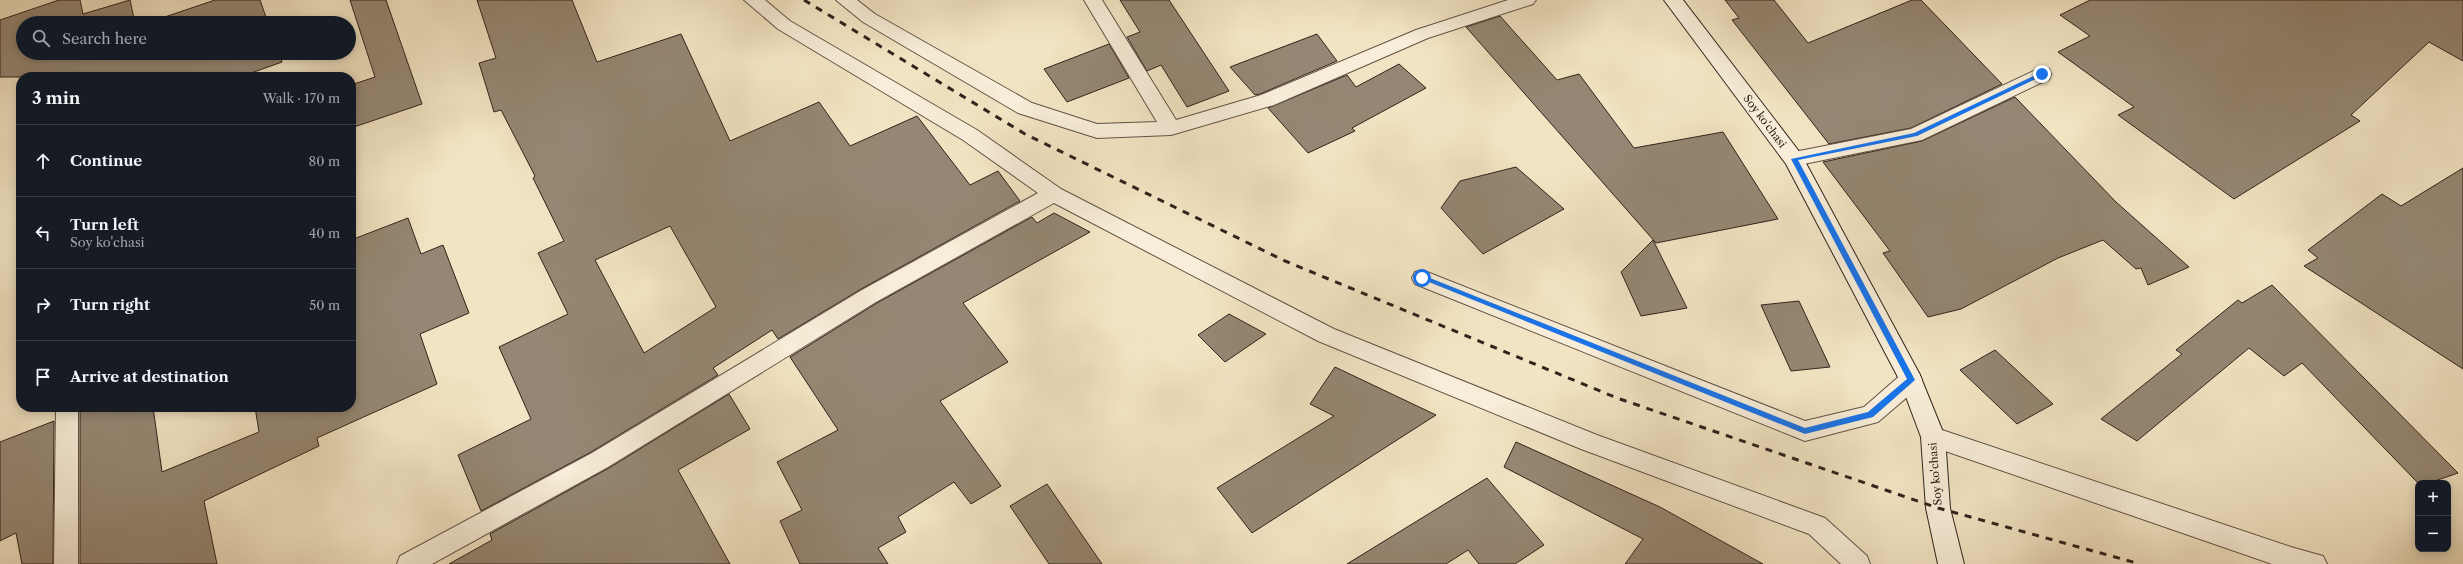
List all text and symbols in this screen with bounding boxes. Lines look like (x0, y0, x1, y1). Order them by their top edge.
search box (16, 16, 356, 60)
icon: search (30, 27, 52, 49)
text: Search here (62, 29, 147, 48)
route end (2033, 65, 2051, 83)
text: 3 min (32, 88, 81, 108)
text: Walk · 170 m (263, 90, 340, 106)
street label: Soy ko'chasi (1740, 92, 1790, 151)
icon: ahead (32, 150, 54, 172)
text: Continue (70, 151, 142, 170)
text: 80 m (308, 153, 340, 169)
text: Turn left (70, 215, 139, 234)
icon: left (32, 222, 54, 244)
text: 40 m (309, 225, 340, 241)
text: Soy ko'chasi (70, 234, 145, 250)
route start (1413, 269, 1431, 287)
icon: right (32, 294, 54, 316)
text: Turn right (70, 295, 150, 314)
text: 50 m (309, 297, 340, 313)
icon: arrive (32, 366, 54, 388)
text: Arrive at destination (70, 367, 229, 386)
street label: Soy ko'chasi (1925, 441, 1945, 506)
map controls (2415, 480, 2451, 552)
button: + (2415, 480, 2451, 516)
button: − (2415, 516, 2451, 552)

